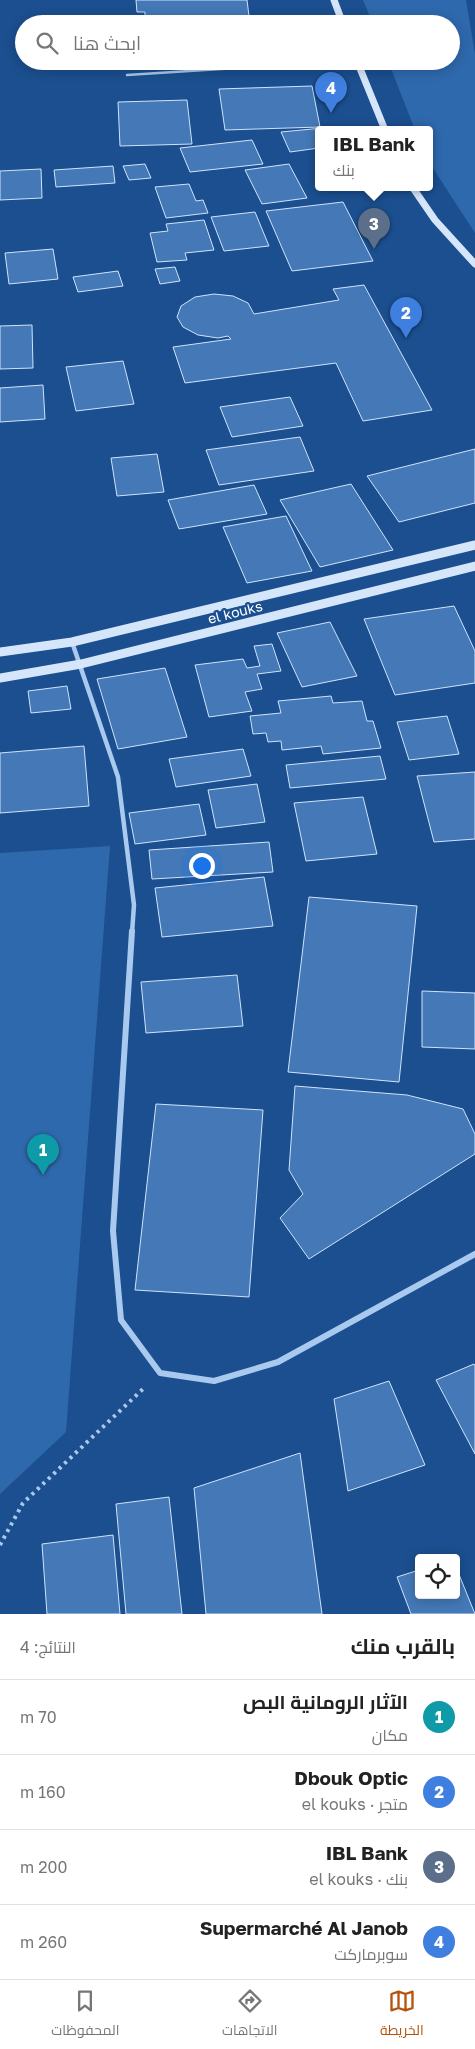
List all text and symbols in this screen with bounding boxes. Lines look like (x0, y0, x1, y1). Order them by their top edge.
search box (15, 15, 460, 70)
icon: search (33, 29, 61, 57)
text: ابحث هنا (73, 31, 141, 54)
pin: 4 (315, 72, 347, 113)
popup (315, 126, 433, 191)
text: IBL Bank (333, 132, 415, 155)
text: بنك (333, 160, 355, 180)
pin: 3 (358, 208, 390, 249)
pin: 2 (390, 297, 422, 338)
street label: el kouks (206, 597, 264, 627)
your location (189, 853, 215, 879)
pin: 1 (27, 1134, 59, 1175)
map controls (415, 1554, 460, 1599)
button: locate (415, 1554, 460, 1599)
text: بالقرب منك (351, 1633, 455, 1659)
text: النتائج: 4 (20, 1637, 76, 1657)
text: الآثار الرومانية البص (243, 1690, 408, 1713)
text: 70 m (20, 1707, 57, 1727)
text: 1 (435, 1707, 443, 1727)
text: مكان (372, 1725, 408, 1745)
text: Dbouk Optic (294, 1766, 408, 1789)
text: 160 m (20, 1782, 66, 1802)
text: 2 (434, 1782, 444, 1802)
text: متجر · el kouks (302, 1794, 408, 1814)
text: IBL Bank (326, 1841, 408, 1864)
text: 200 m (20, 1857, 67, 1877)
text: 3 (434, 1857, 444, 1877)
text: بنك · el kouks (309, 1869, 408, 1889)
text: Supermarché Al Janob (200, 1916, 408, 1939)
text: 260 m (20, 1932, 67, 1952)
text: 4 (434, 1932, 444, 1952)
text: سوبرماركت (334, 1944, 408, 1964)
tab: المحفوظات (51, 1987, 119, 2043)
tab: الاتجاهات (222, 1987, 277, 2043)
tab: الخريطة (380, 1987, 424, 2043)

